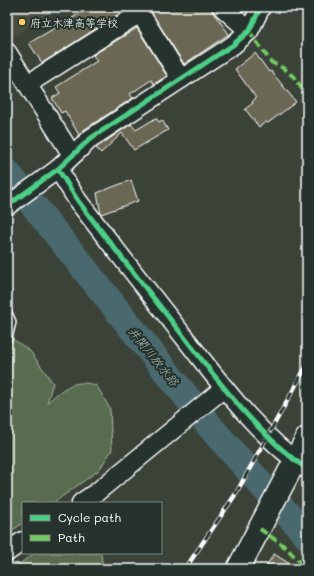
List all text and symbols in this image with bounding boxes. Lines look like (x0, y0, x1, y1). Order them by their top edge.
place label: 府立木津高等学校 (30, 15, 118, 30)
marker: 府立木津高等学校 (17, 17, 27, 27)
water label: 井関川放水路 (125, 323, 183, 390)
legend (22, 502, 162, 554)
text: Cycle path (58, 509, 121, 525)
text: Path (58, 529, 85, 545)

